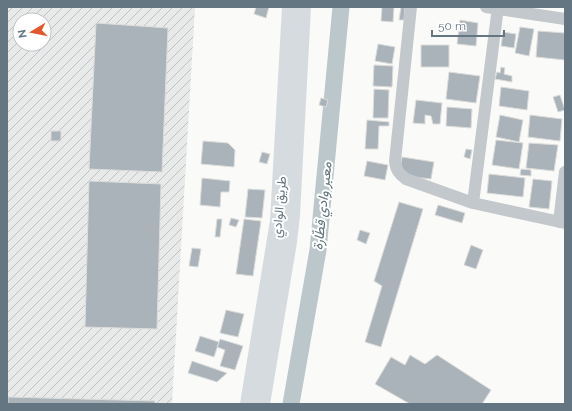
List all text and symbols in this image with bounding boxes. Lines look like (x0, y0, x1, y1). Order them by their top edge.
north arrow (12, 12, 52, 52)
scale bar (432, 12, 504, 38)
text: 50 m (438, 19, 466, 33)
text: N (16, 28, 30, 39)
water label: معبر وادي قطّارة (309, 161, 339, 251)
street label: طريق الوادي (269, 176, 292, 239)

